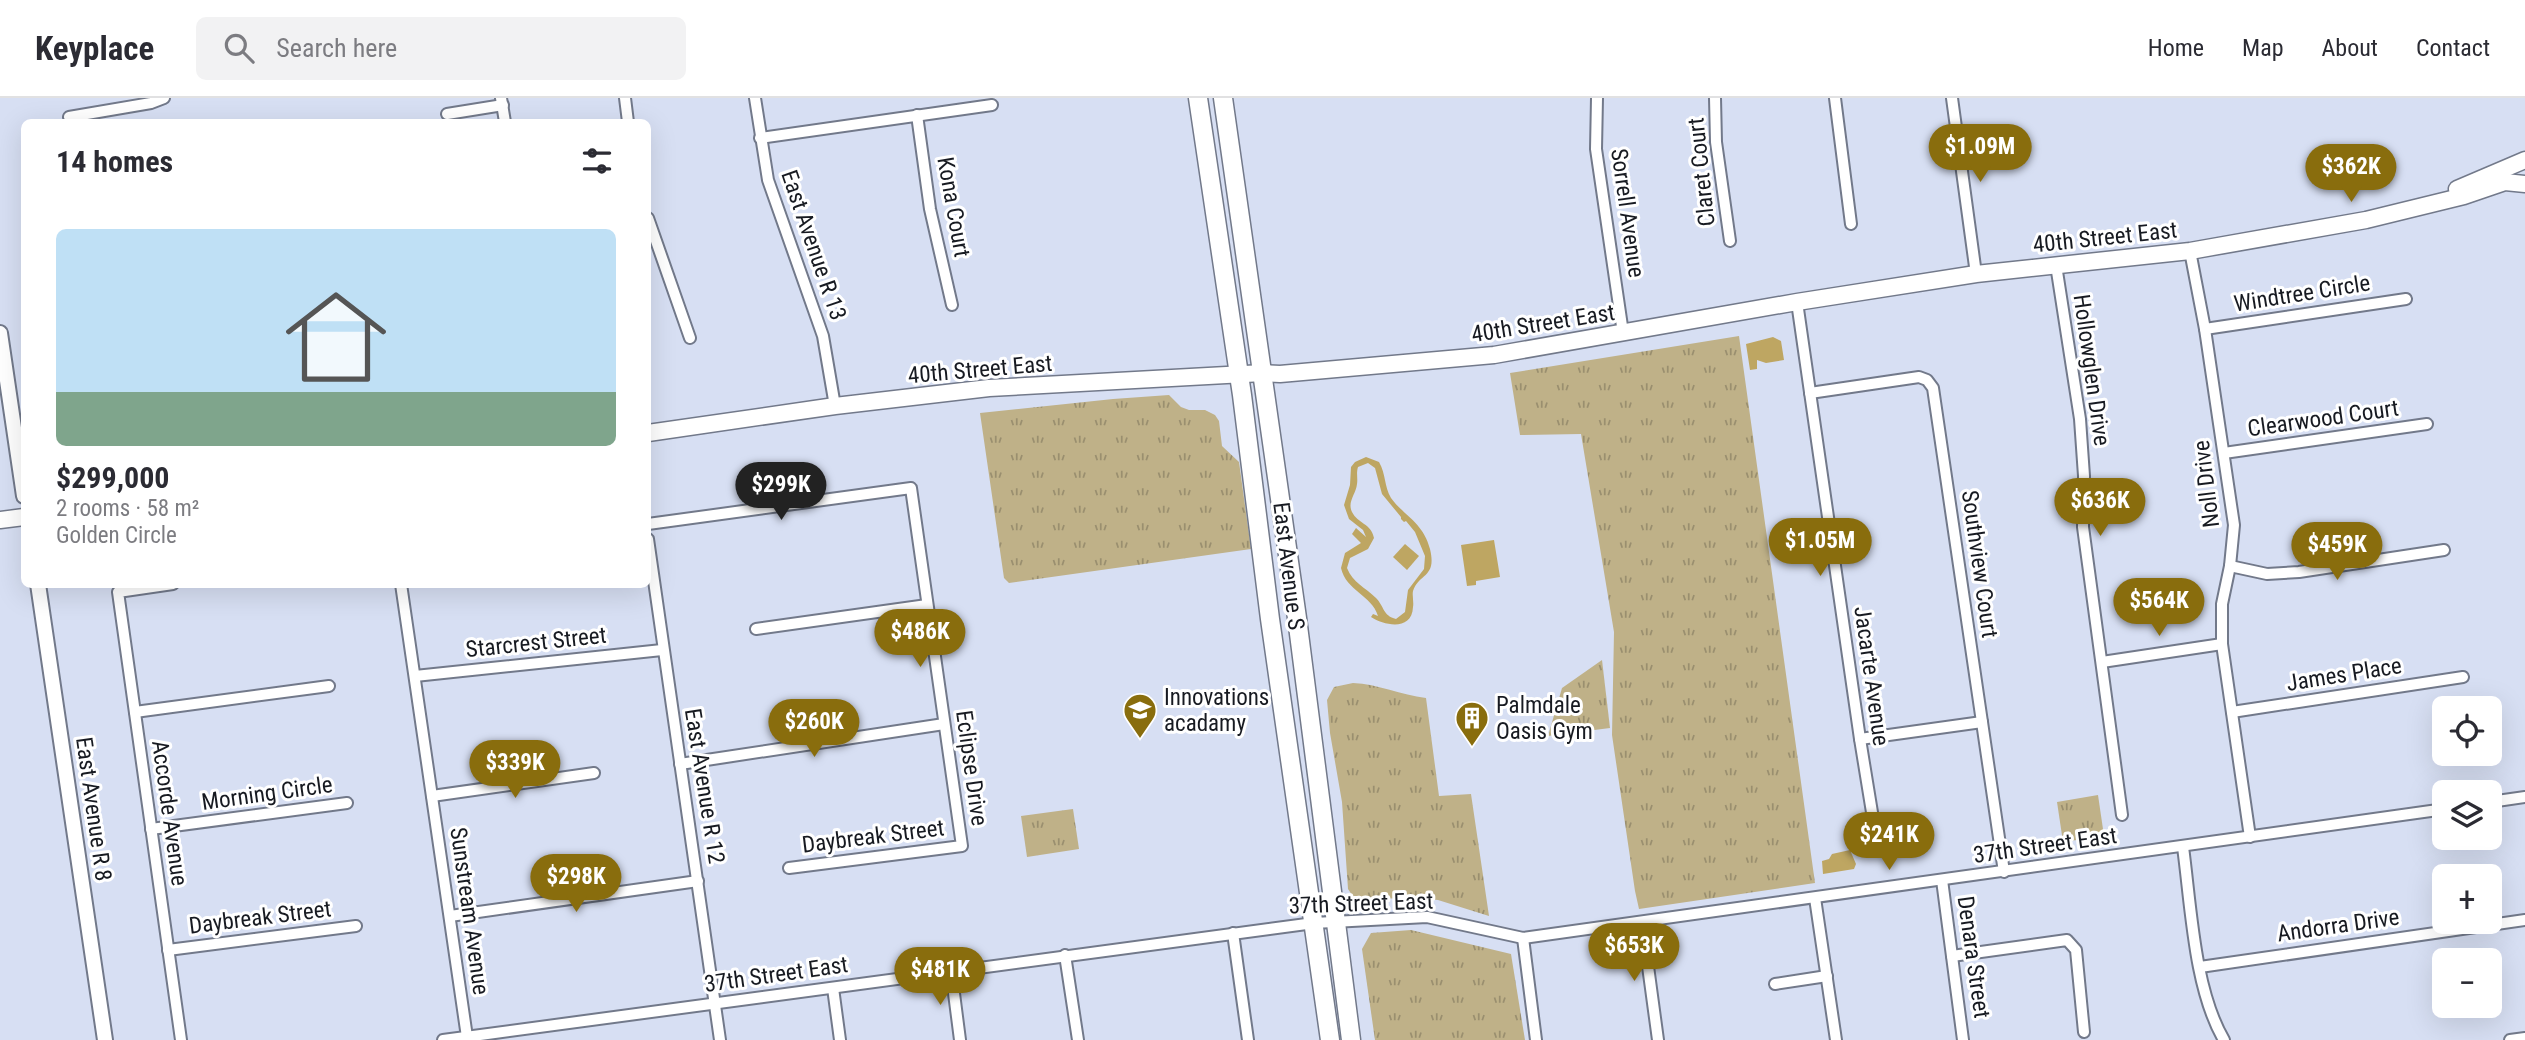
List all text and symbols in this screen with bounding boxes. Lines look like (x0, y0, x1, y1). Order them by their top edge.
search box (196, 17, 686, 80)
text: Keyplace (35, 29, 154, 68)
icon: search (220, 29, 258, 67)
text: Search here (276, 33, 397, 63)
text: Home (2148, 34, 2204, 62)
text: Map (2242, 34, 2284, 62)
text: About (2322, 34, 2378, 62)
text: Contact (2416, 34, 2490, 62)
street label: Claret Court (1682, 116, 1721, 228)
pin: $1.09M (1923, 125, 2037, 184)
text: $1.09M (1945, 133, 2015, 160)
icon: filters (578, 142, 616, 180)
text: 14 homes (56, 144, 173, 179)
pin: $362K (2302, 144, 2400, 204)
street label: Sorrell Avenue (1605, 147, 1650, 279)
text: $362K (2321, 153, 2381, 180)
street label: Kona Court (931, 155, 976, 259)
street label: East Avenue R 13 (775, 167, 852, 324)
street label: 40th Street East (2032, 217, 2178, 258)
street label: Windtree Circle (2232, 269, 2372, 318)
icon: home (273, 274, 399, 400)
street label: Hollowglen Drive (2068, 293, 2115, 447)
street label: 40th Street East (1469, 299, 1617, 348)
street label: 40th Street East (907, 350, 1053, 389)
street label: Clearwood Court (2246, 395, 2400, 442)
street label: Noll Drive (2188, 439, 2225, 529)
text: $299,000 (56, 460, 169, 495)
pin: $299K (732, 462, 830, 522)
text: $299K (751, 471, 811, 498)
pin: $636K (2051, 478, 2149, 538)
text: $636K (2070, 487, 2130, 514)
street label: Southview Court (1956, 489, 2003, 640)
text: 2 rooms · 58 m² (56, 495, 199, 522)
street label: East Avenue S (1267, 501, 1310, 631)
pin: $1.05M (1763, 518, 1877, 578)
text: Golden Circle (56, 522, 177, 549)
pin: $459K (2288, 522, 2386, 582)
text: $1.05M (1785, 527, 1855, 554)
text: $459K (2307, 531, 2367, 558)
pin: $564K (2110, 578, 2208, 638)
text: $564K (2129, 587, 2189, 614)
street label: Jacarte Avenue (1848, 605, 1895, 747)
pin: $486K (871, 610, 969, 669)
text: $486K (890, 618, 950, 645)
street label: Starcrest Street (464, 622, 608, 663)
street label: James Place (2284, 652, 2404, 697)
place label: Innovations acadamy (1164, 684, 1269, 737)
school or university icon: Innovations acadamy (1121, 691, 1159, 740)
place label: Palmdale Oasis Gym (1496, 692, 1593, 745)
map controls (2432, 696, 2502, 1018)
button: locate (2432, 696, 2502, 766)
building icon: Palmdale Oasis Gym (1453, 699, 1491, 748)
pin: $260K (765, 700, 863, 759)
street label: East Avenue R 12 (679, 707, 730, 866)
text: $260K (784, 708, 844, 735)
street label: Eclipse Drive (950, 709, 993, 827)
street label: East Avenue R 8 (70, 735, 117, 883)
street label: Accorde Avenue (146, 739, 193, 888)
pin: $339K (466, 740, 564, 800)
text: $339K (485, 749, 545, 776)
street label: Morning Circle (200, 771, 334, 816)
button: layers (2432, 780, 2502, 850)
pin: $241K (1840, 812, 1938, 872)
street label: Daybreak Street (800, 814, 946, 859)
text: $241K (1859, 821, 1919, 848)
street label: 37th Street East (1971, 822, 2119, 869)
street label: Sunstream Avenue (444, 826, 495, 997)
pin: $298K (527, 854, 625, 914)
text: $298K (546, 863, 606, 890)
button: + (2432, 864, 2502, 934)
street label: 37th Street East (1288, 887, 1434, 920)
street label: Denara Street (1952, 894, 1995, 1020)
street label: Daybreak Street (187, 895, 333, 940)
street label: Andorra Drive (2275, 904, 2401, 947)
pin: $653K (1585, 924, 1683, 983)
text: $653K (1604, 932, 1664, 959)
pin: $481K (891, 948, 989, 1007)
button: − (2432, 948, 2502, 1018)
street label: 37th Street East (702, 951, 850, 998)
text: $481K (910, 956, 970, 983)

